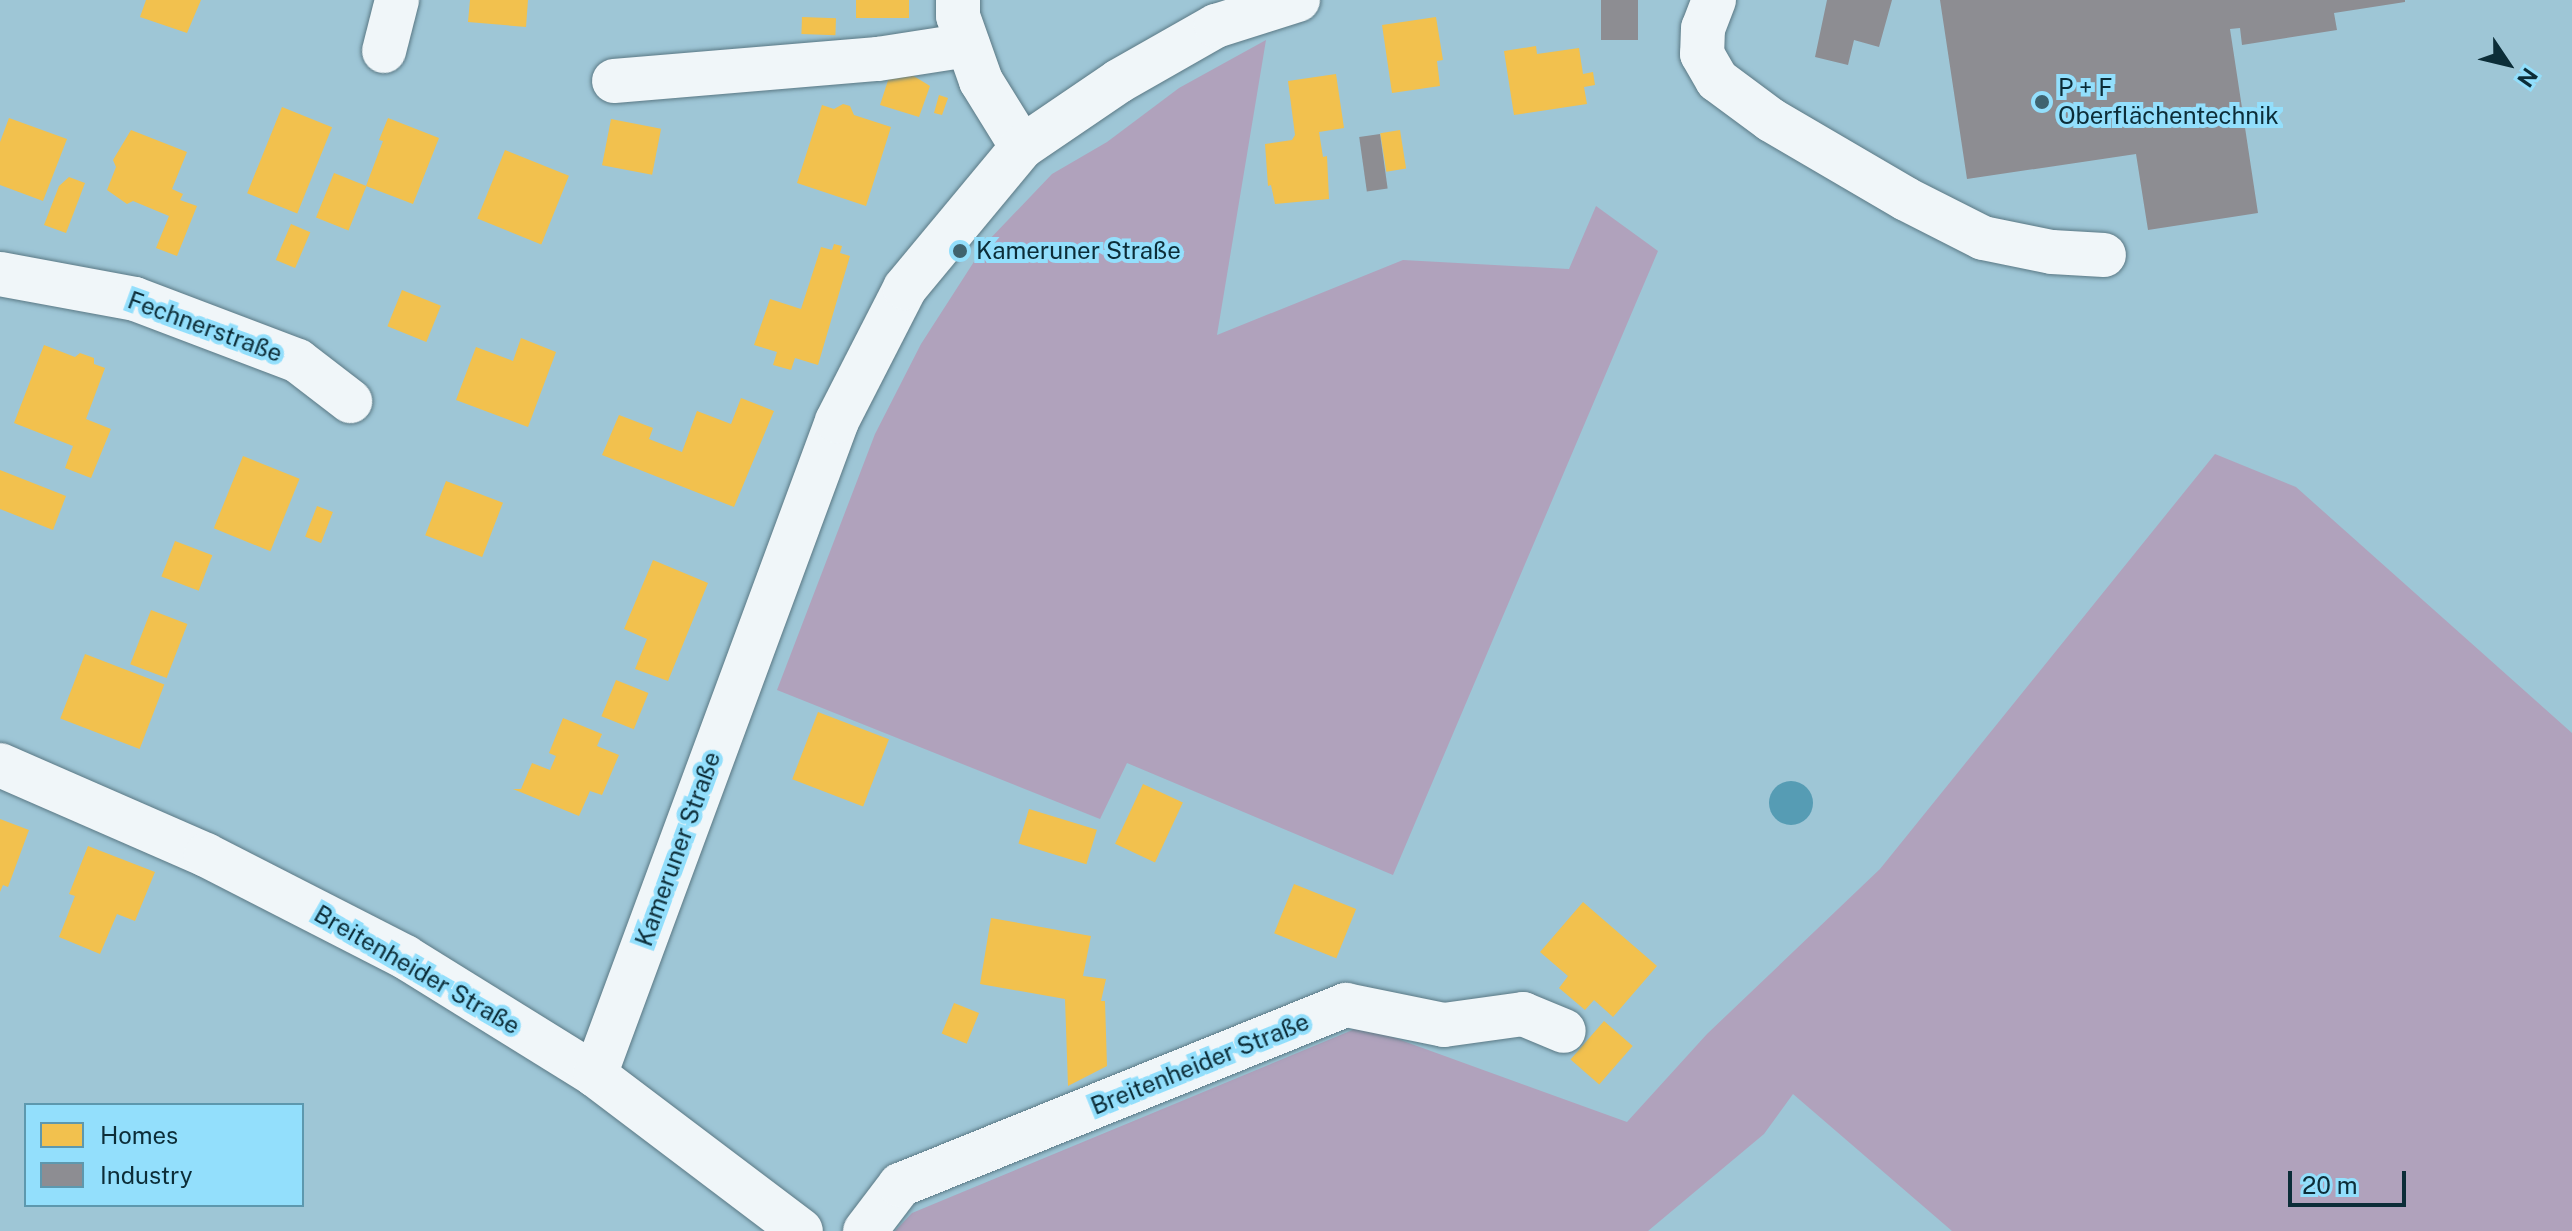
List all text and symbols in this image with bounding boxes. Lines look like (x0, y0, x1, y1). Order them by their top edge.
north arrow (2468, 24, 2548, 104)
text: N (2512, 63, 2543, 92)
place label: P + F Oberflächentechnik (2058, 74, 2279, 130)
marker: P + F Oberflächentechnik (2033, 93, 2051, 111)
place label: Kameruner Straße (976, 237, 1181, 265)
marker: Kameruner Straße (951, 242, 969, 260)
street label: Fechnerstraße (124, 286, 286, 368)
street label: Kameruner Straße (629, 748, 727, 950)
street label: Breitenheider Straße (309, 899, 525, 1041)
street label: Breitenheider Straße (1087, 1007, 1313, 1121)
legend (24, 1103, 304, 1207)
text: Homes (100, 1121, 178, 1149)
scale bar (2292, 1155, 2410, 1205)
text: Industry (100, 1161, 193, 1189)
text: 20 m (2302, 1171, 2358, 1199)

